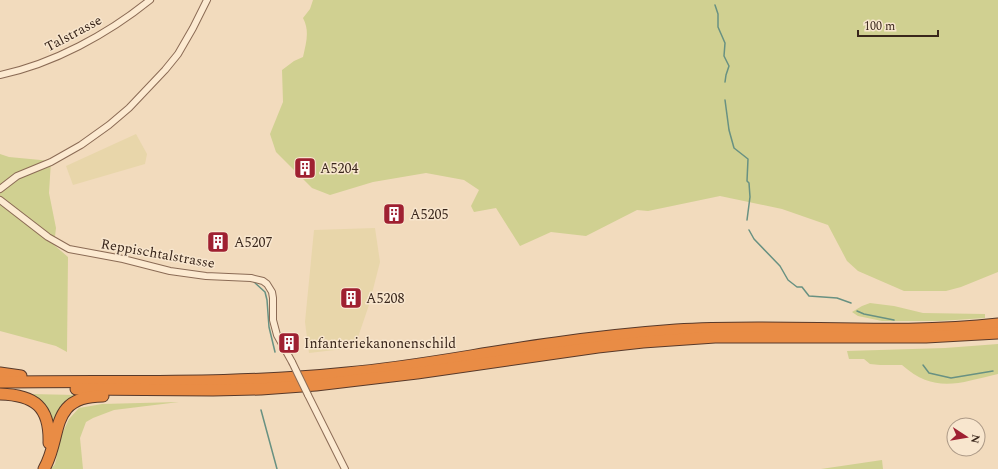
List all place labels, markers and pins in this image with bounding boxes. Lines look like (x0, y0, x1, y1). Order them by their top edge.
building icon: A5204 (292, 155, 318, 181)
place label: A5204 (320, 158, 359, 179)
building icon: A5205 (381, 201, 407, 227)
place label: A5205 (410, 204, 449, 225)
building icon: A5207 (205, 229, 231, 255)
place label: A5207 (234, 232, 273, 253)
building icon: A5208 (338, 285, 364, 311)
place label: A5208 (366, 288, 405, 309)
building icon: Infanteriekanonenschild (276, 330, 302, 356)
place label: Infanteriekanonenschild (304, 333, 456, 354)

